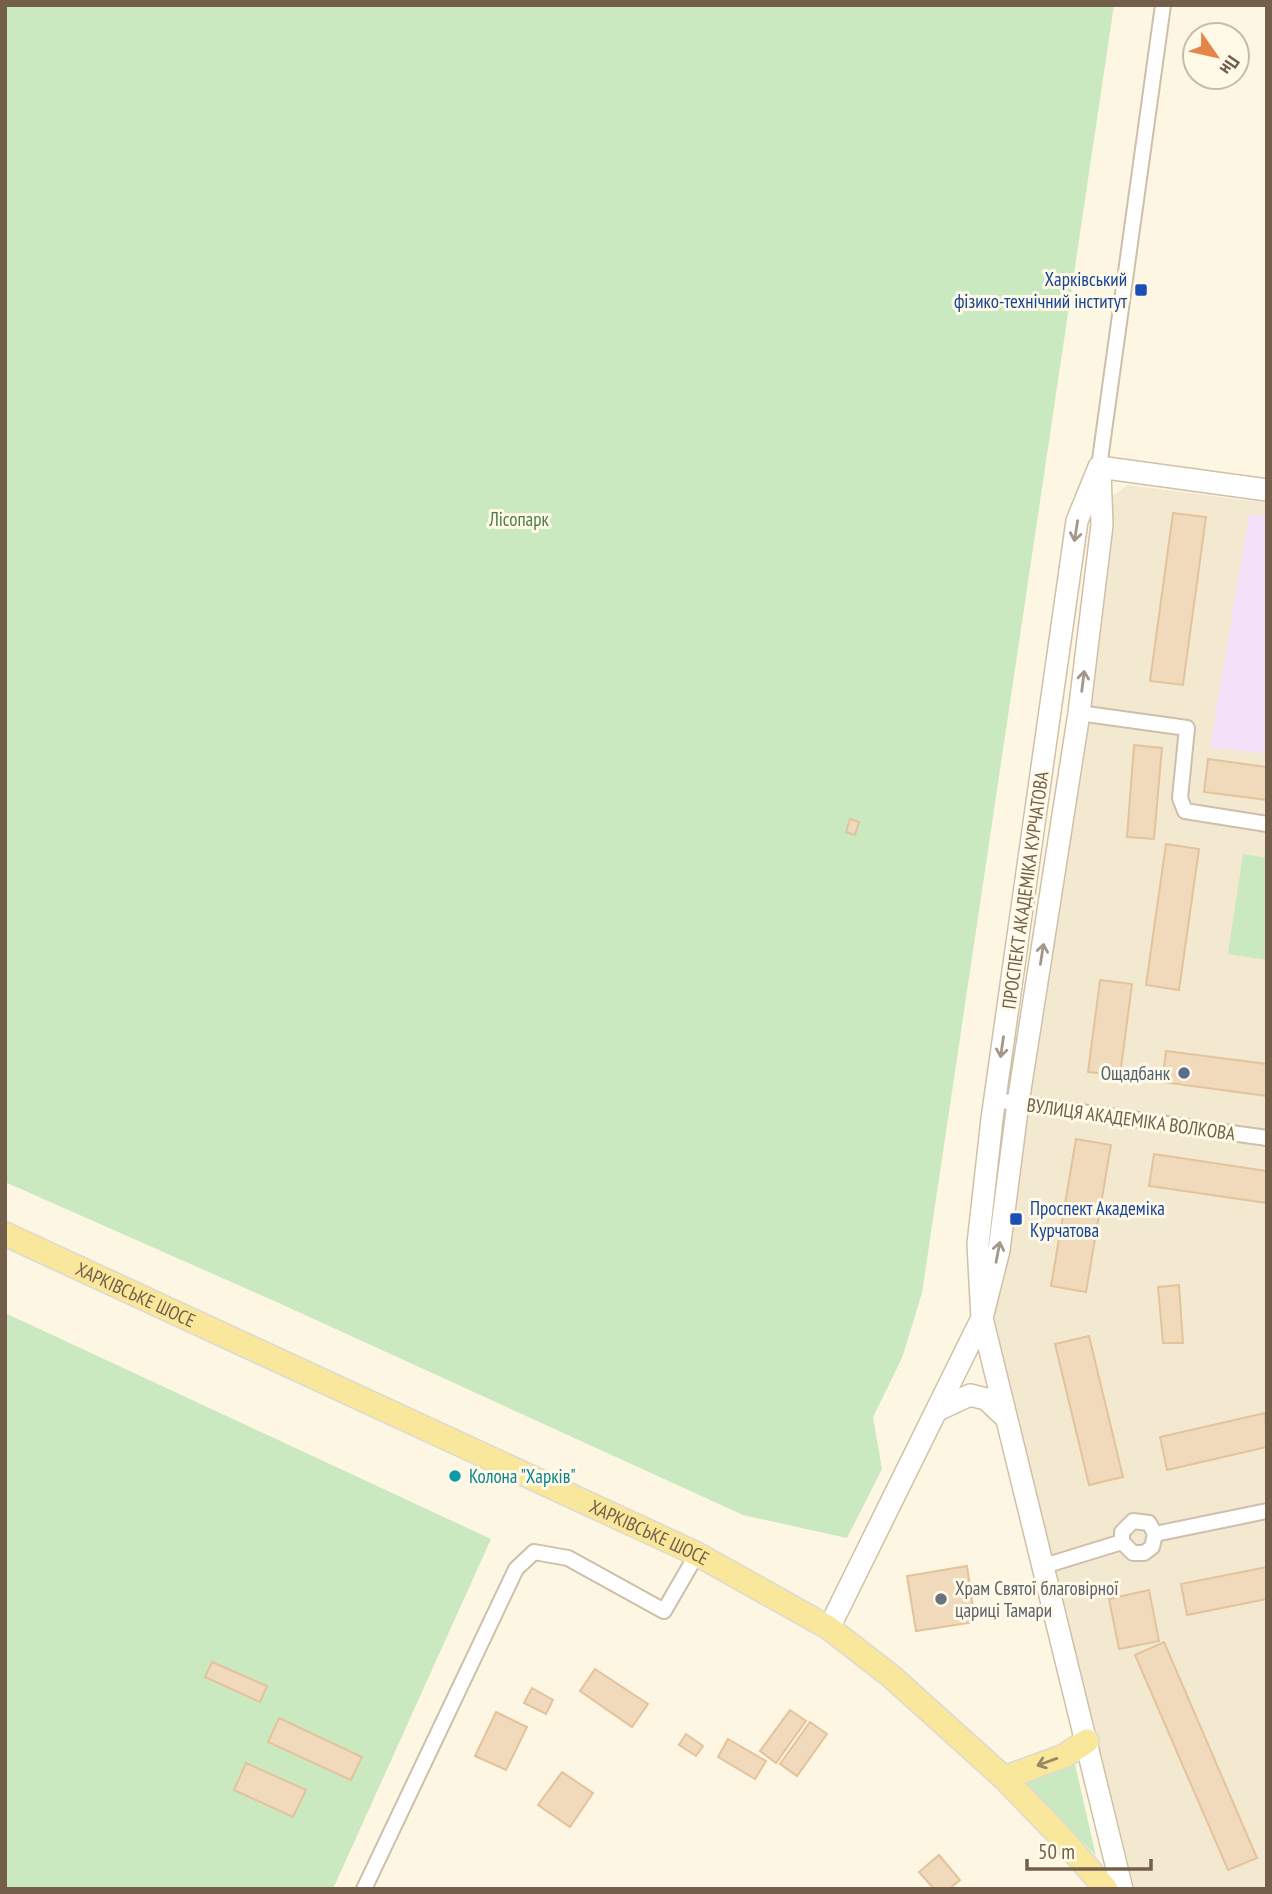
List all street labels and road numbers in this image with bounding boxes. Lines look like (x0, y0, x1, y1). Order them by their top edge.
street label: ПРОСПЕКТ АКАДЕМІКА КУРЧАТОВА (996, 770, 1054, 1010)
street label: ВУЛИЦЯ АКАДЕМІКА ВОЛКОВА (1025, 1092, 1237, 1146)
street label: ХАРКІВСЬКЕ ШОСЕ (72, 1256, 199, 1332)
street label: ХАРКІВСЬКЕ ШОСЕ (586, 1494, 713, 1570)

